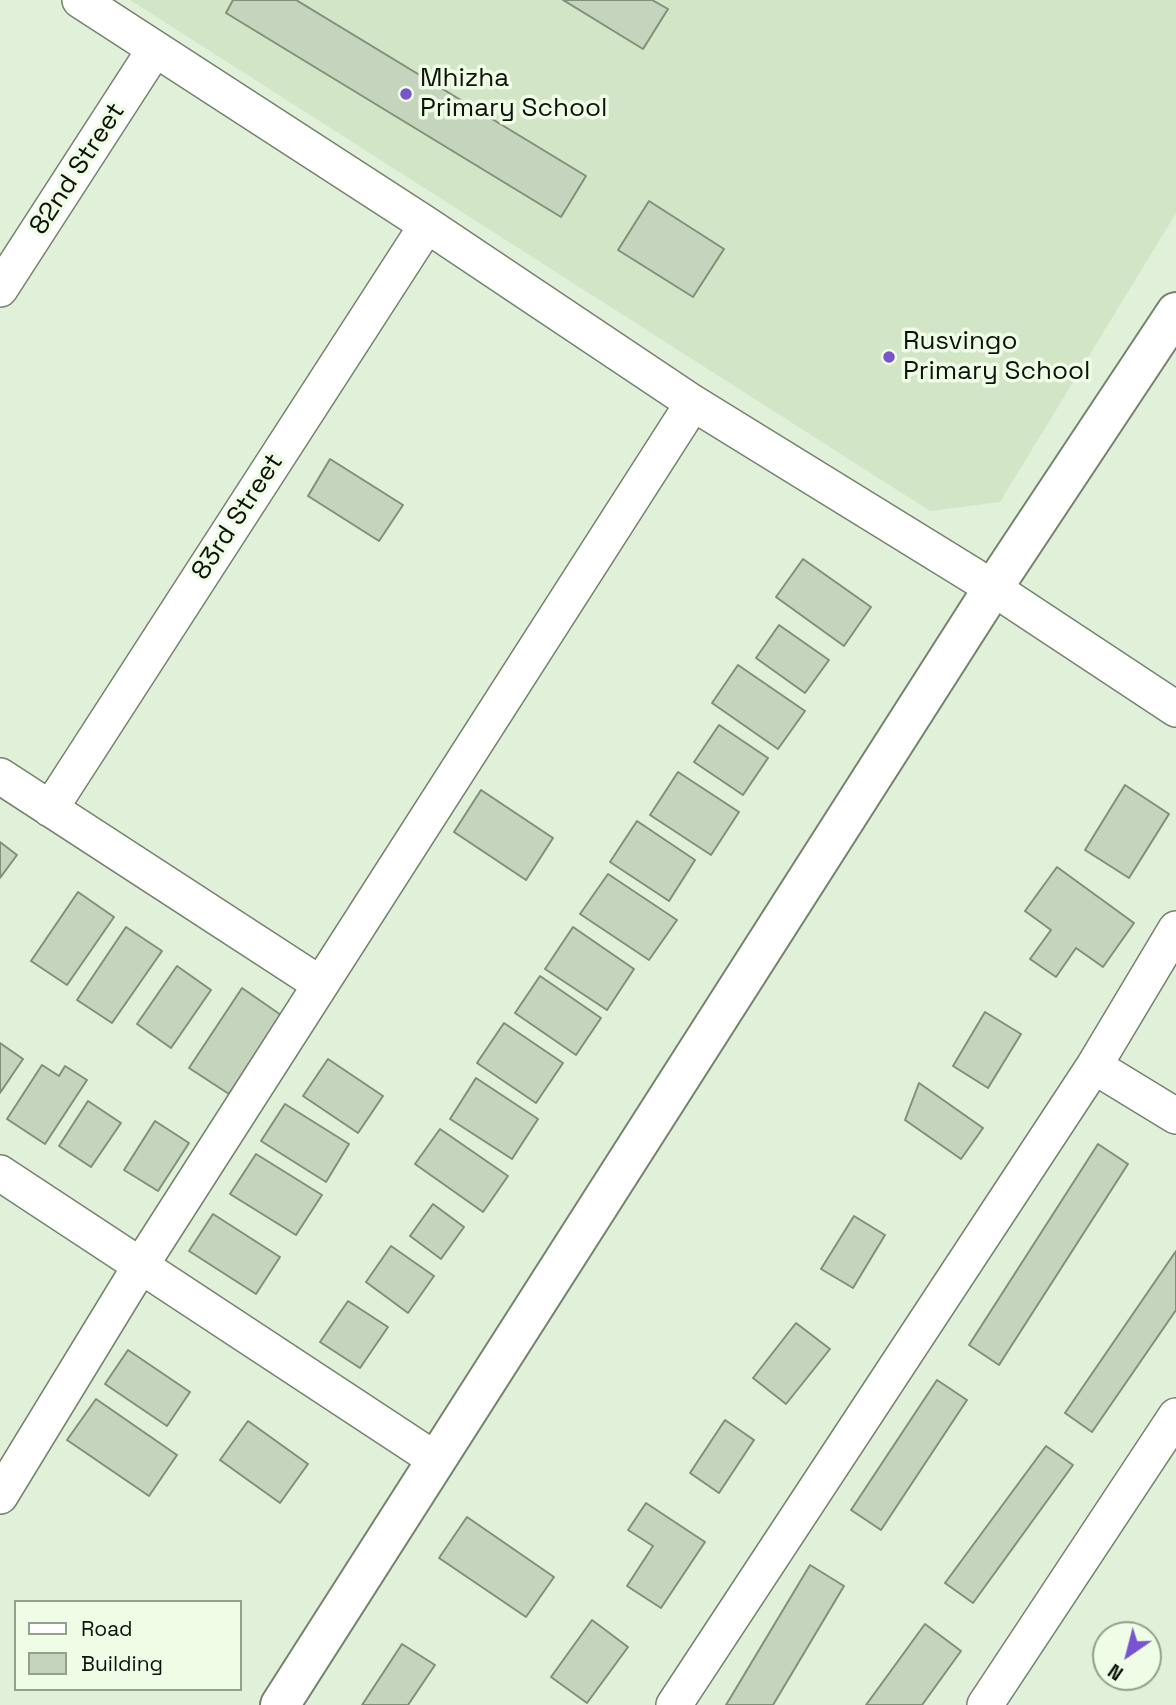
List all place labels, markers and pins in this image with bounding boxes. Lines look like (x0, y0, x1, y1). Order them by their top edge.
place label: Mhizha Primary School (420, 63, 607, 124)
marker: Mhizha Primary School (398, 86, 414, 102)
place label: Rusvingo Primary School (903, 326, 1090, 388)
marker: Rusvingo Primary School (881, 349, 897, 365)

